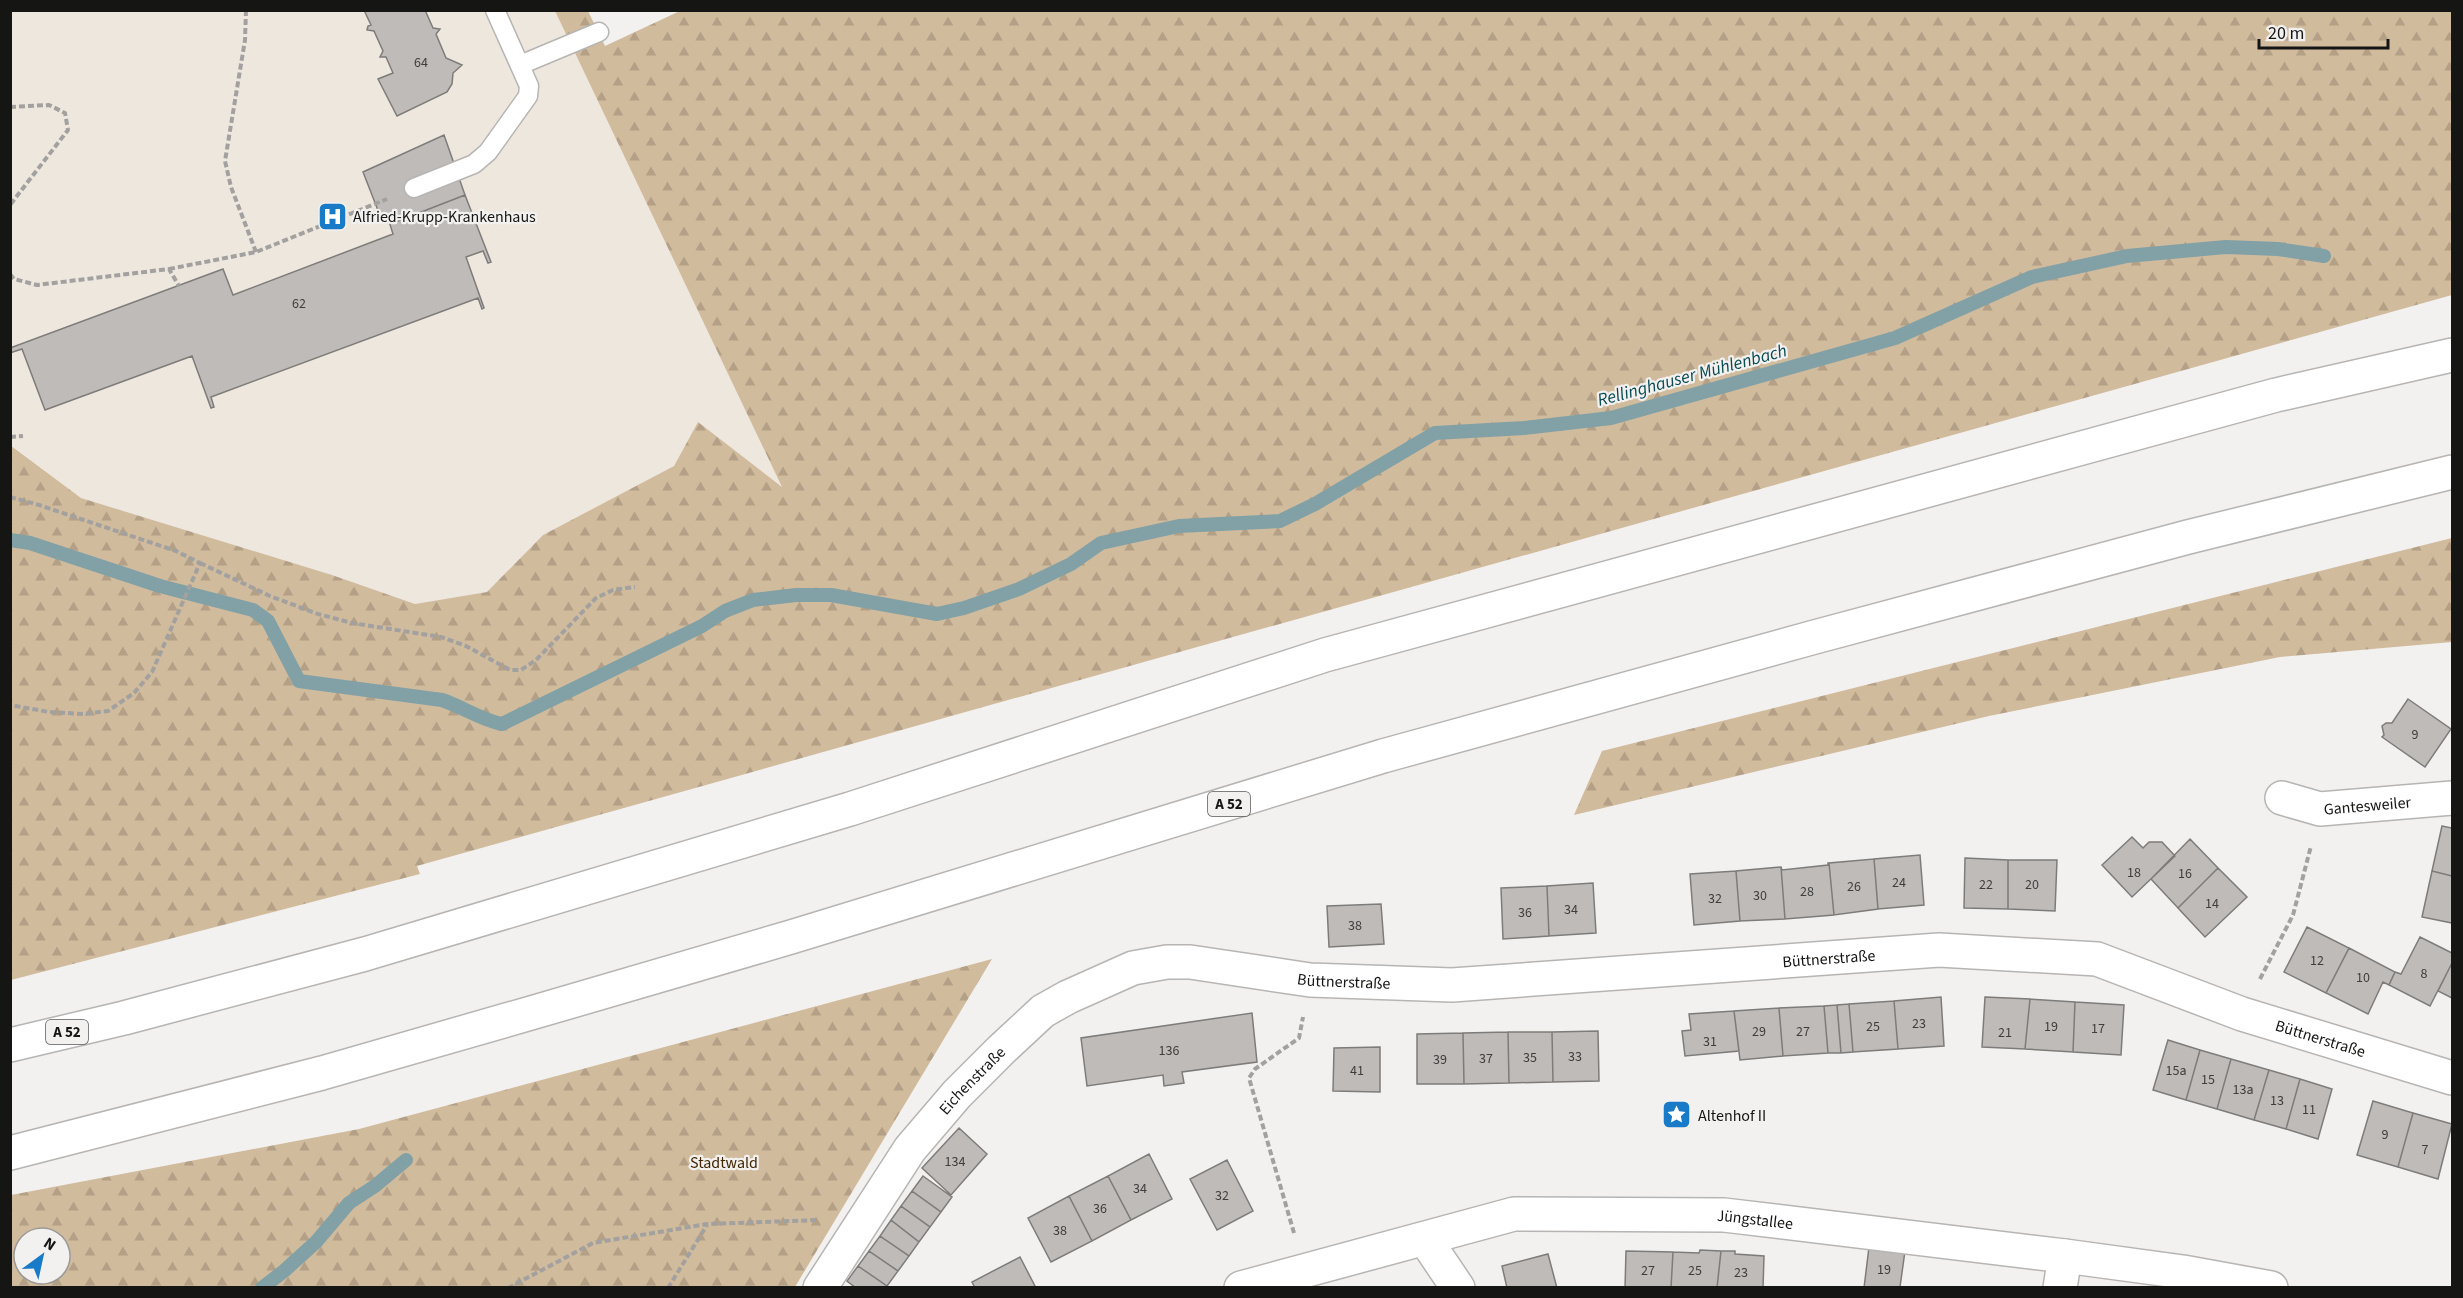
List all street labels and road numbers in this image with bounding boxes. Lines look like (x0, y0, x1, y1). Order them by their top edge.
street label: Gantesweiler (2323, 791, 2412, 821)
road number: A 52 (1208, 792, 1250, 816)
street label: Büttnerstraße (1782, 945, 1876, 973)
street label: Büttnerstraße (1296, 968, 1391, 995)
street label: Büttnerstraße (2273, 1015, 2368, 1063)
road number: A 52 (46, 1020, 88, 1044)
street label: Eichenstraße (934, 1042, 1011, 1120)
street label: Jüngstallee (1717, 1205, 1794, 1235)

